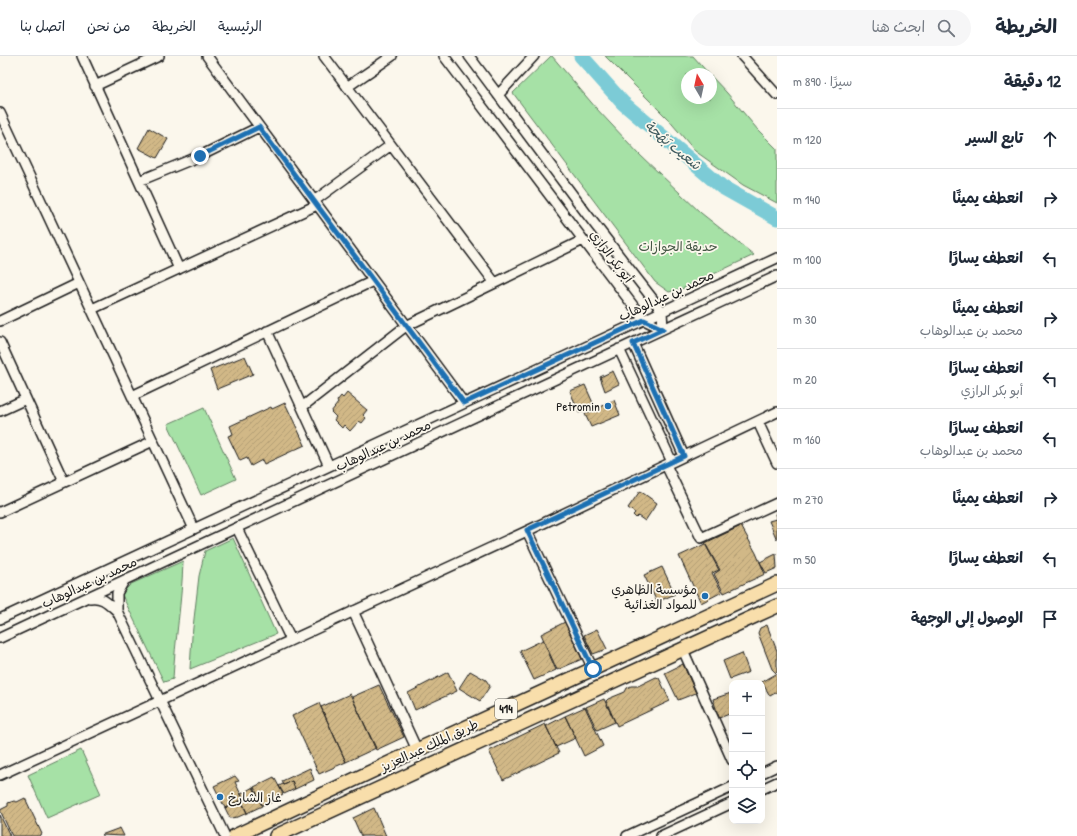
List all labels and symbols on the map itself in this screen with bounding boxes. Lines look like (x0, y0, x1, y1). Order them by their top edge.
north arrow (681, 68, 717, 104)
water label: شعيب بَهْجة (641, 116, 705, 174)
route end (191, 147, 209, 165)
street label: أبو بكر الرازي (585, 226, 638, 288)
park label: حديقة الجوازات (638, 237, 718, 255)
street label: محمد بن عبدالوهاب (615, 265, 717, 325)
place label: Petromin (556, 397, 600, 415)
marker: Petromin (603, 401, 613, 411)
street label: محمد بن عبدالوهاب (332, 415, 434, 475)
street label: محمد بن عبدالوهاب (38, 552, 140, 612)
place label: مؤسسة الظاهري للمواد الغذائية (611, 580, 697, 613)
marker: مؤسسة الظاهري للمواد الغذائية (700, 591, 710, 601)
route start (584, 660, 602, 678)
road number: 414 (495, 699, 517, 719)
street label: طريق الملك عبدالعزيز (376, 714, 481, 776)
place label: غاز الشارخ (228, 788, 282, 807)
marker: غاز الشارخ (215, 792, 225, 802)

